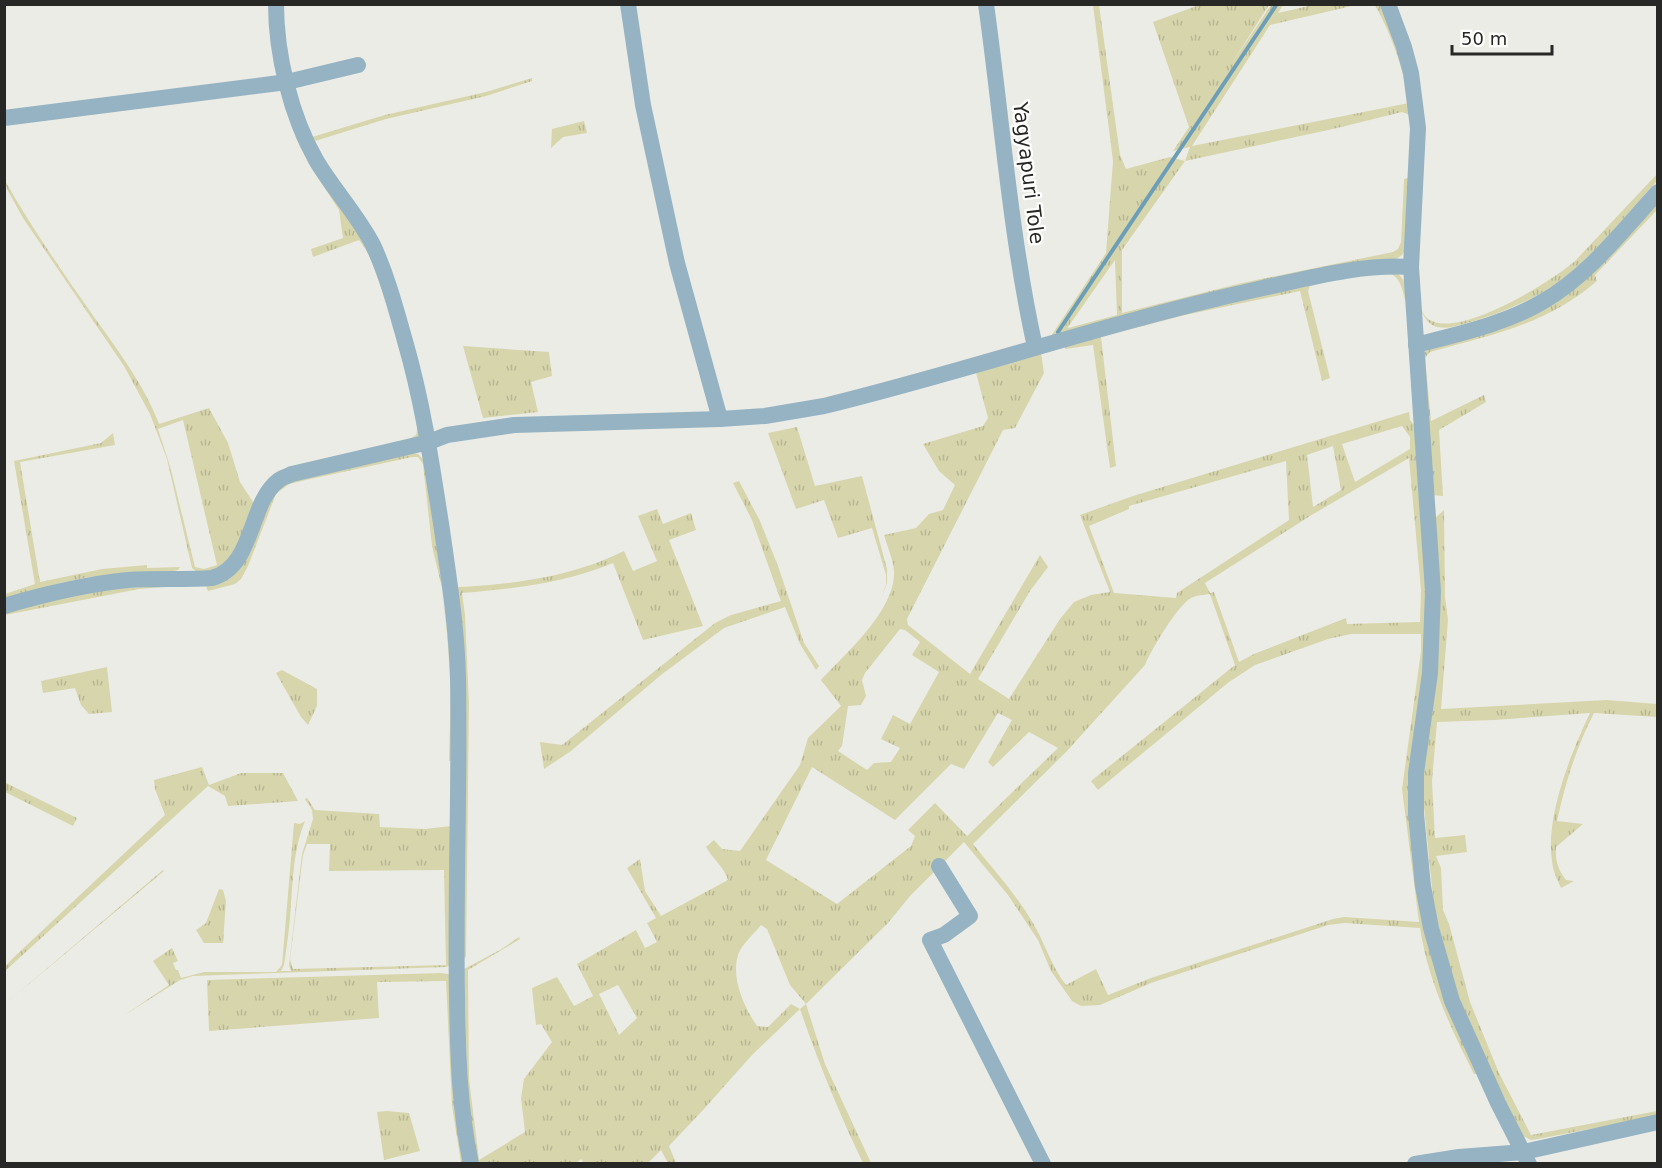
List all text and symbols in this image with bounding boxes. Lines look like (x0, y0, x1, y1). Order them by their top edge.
scale bar (1452, 18, 1552, 56)
text: 50 m (1461, 28, 1507, 49)
street label: Yagyapuri Tole (1008, 100, 1050, 245)

